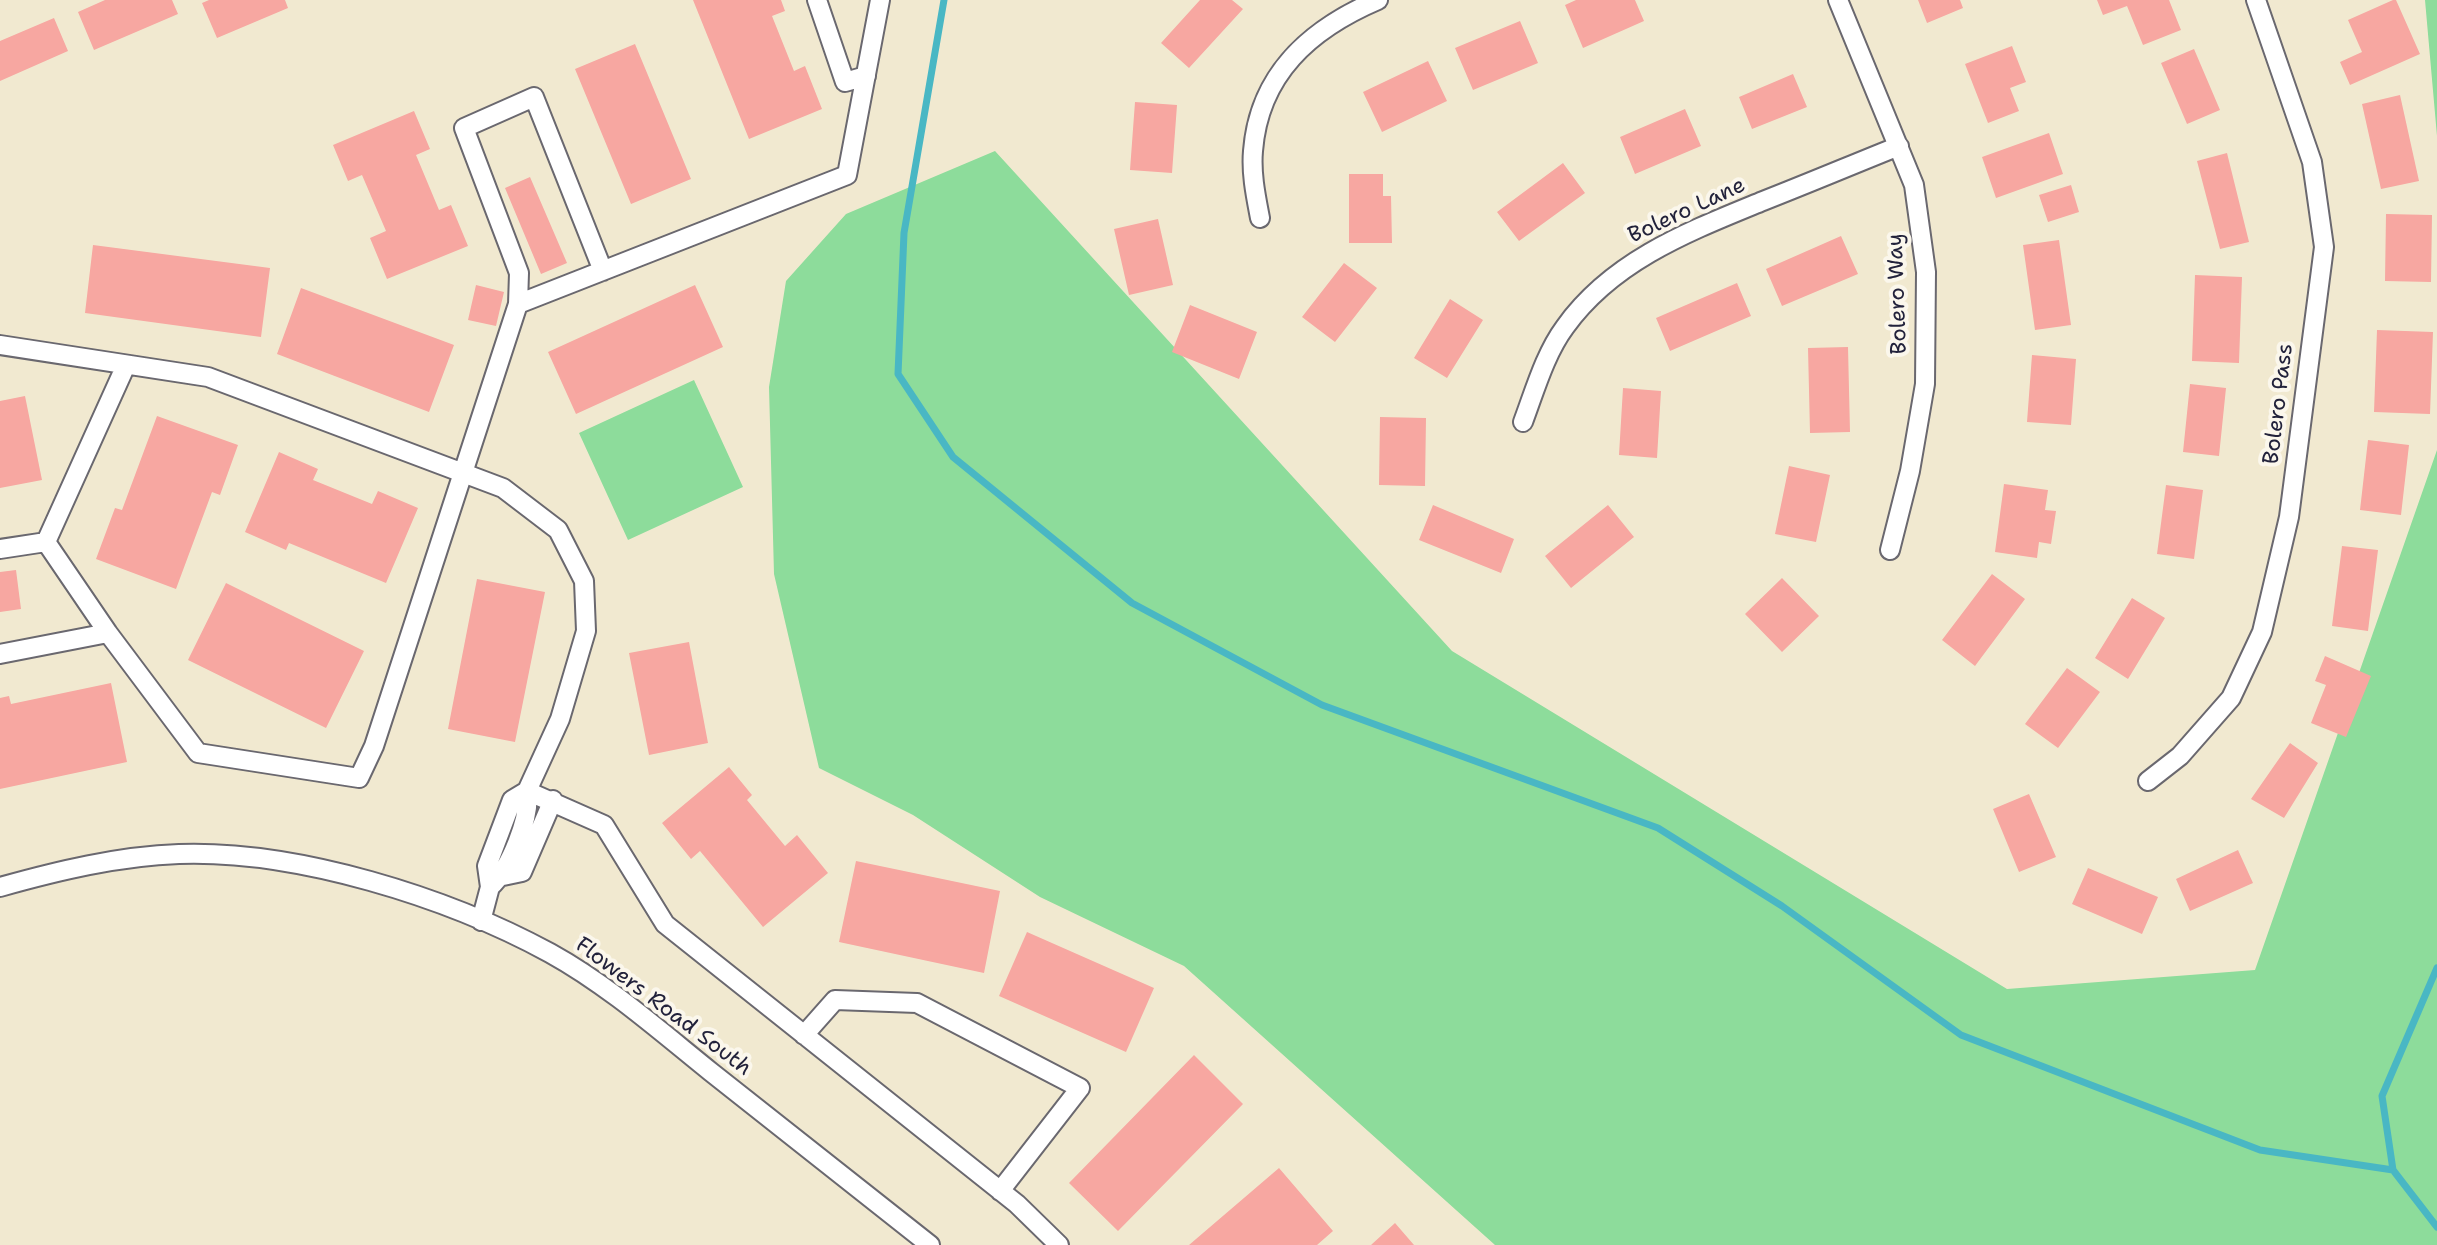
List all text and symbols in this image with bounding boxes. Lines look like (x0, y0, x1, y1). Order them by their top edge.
street label: Bolero Lane (1624, 172, 1750, 250)
street label: Bolero Way (1883, 233, 1913, 355)
street label: Bolero Pass (2259, 342, 2299, 466)
street label: Flowers Road South (570, 932, 756, 1082)

